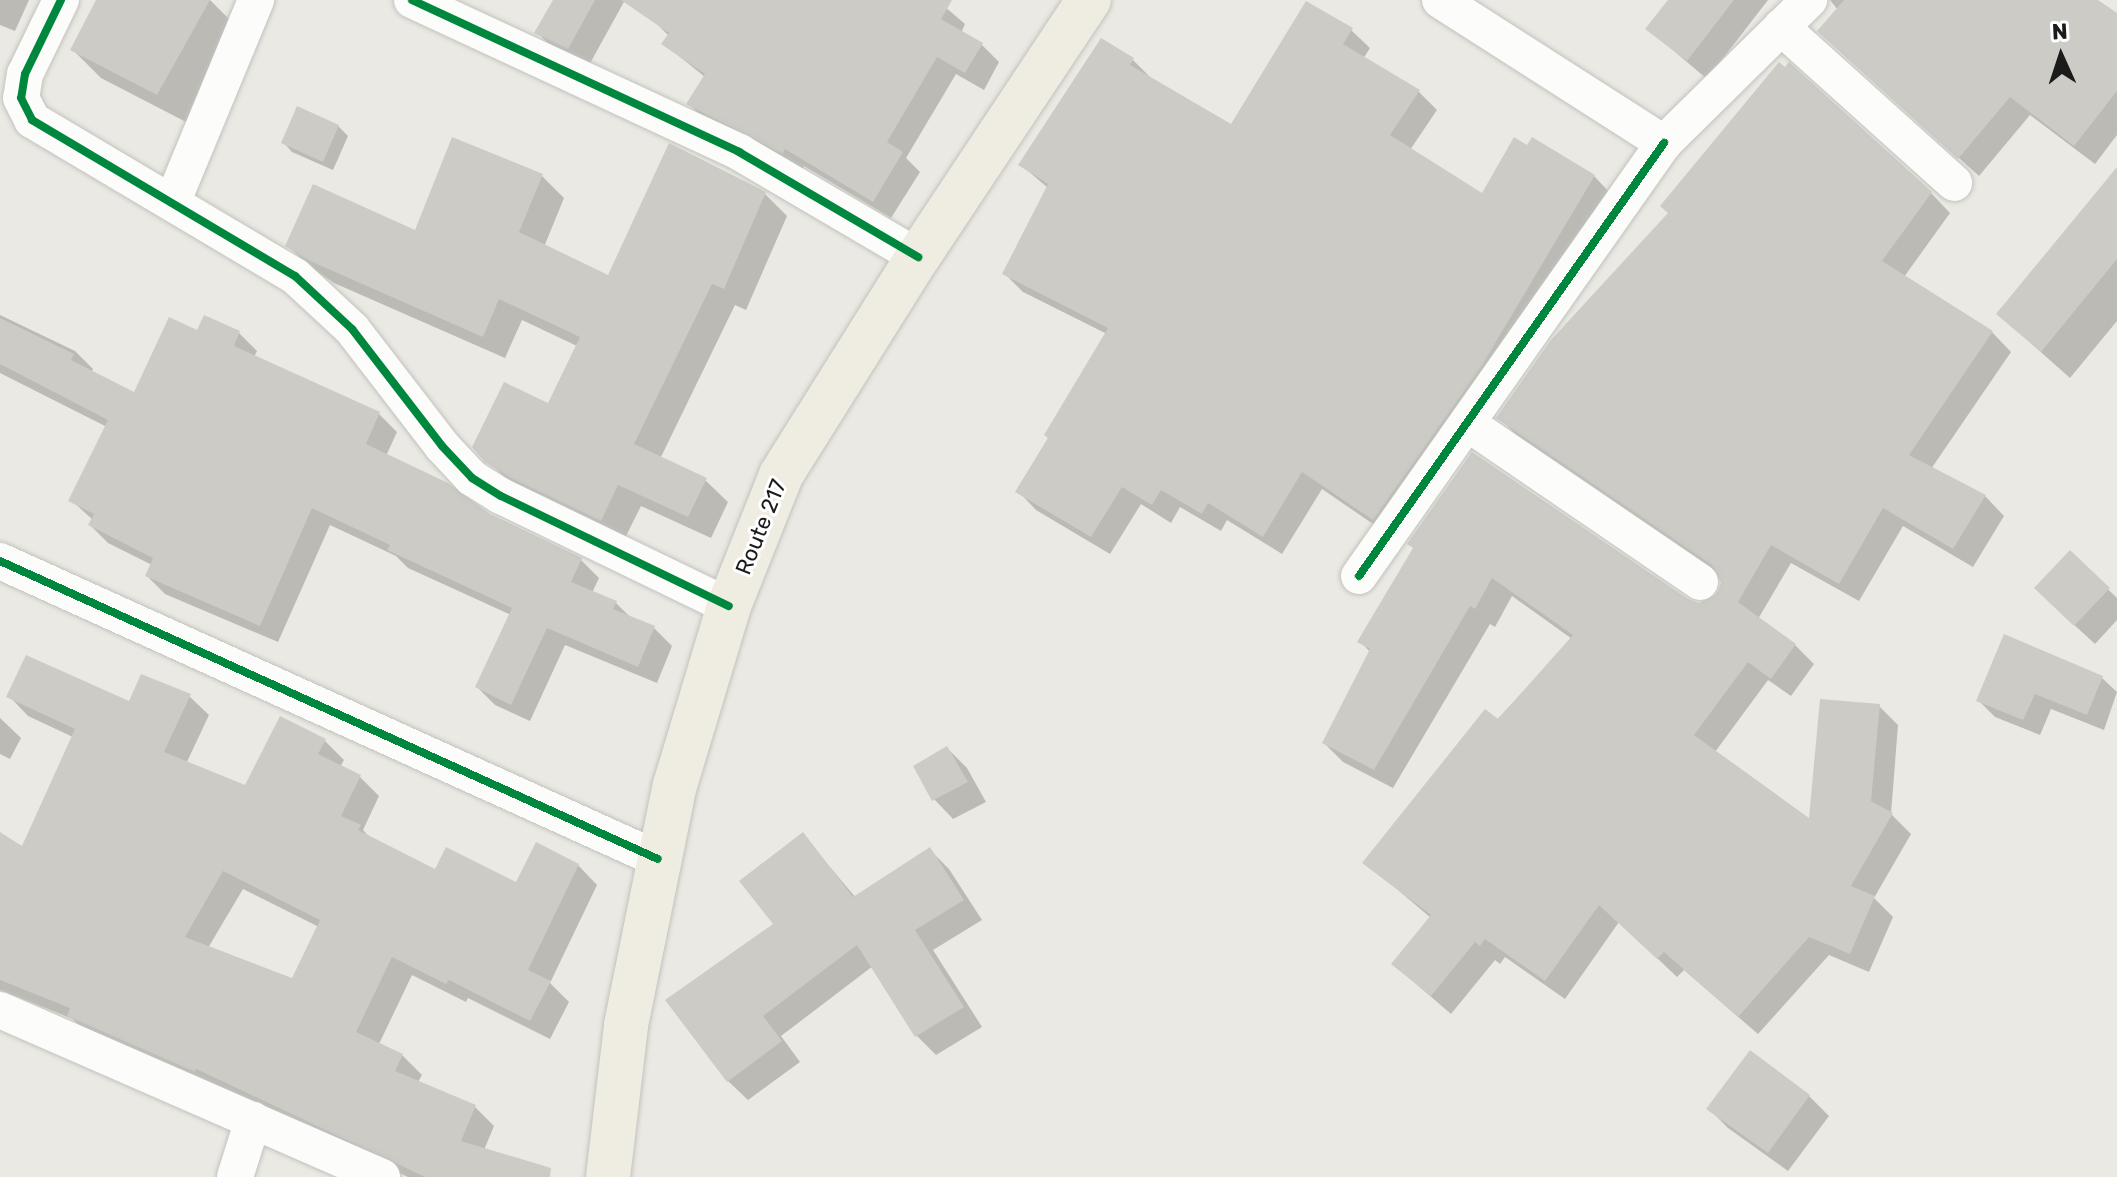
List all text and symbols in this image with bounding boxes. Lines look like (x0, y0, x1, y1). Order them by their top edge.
north arrow (2021, 16, 2101, 96)
text: N (2051, 18, 2068, 45)
street label: Route 217 (730, 476, 792, 578)

